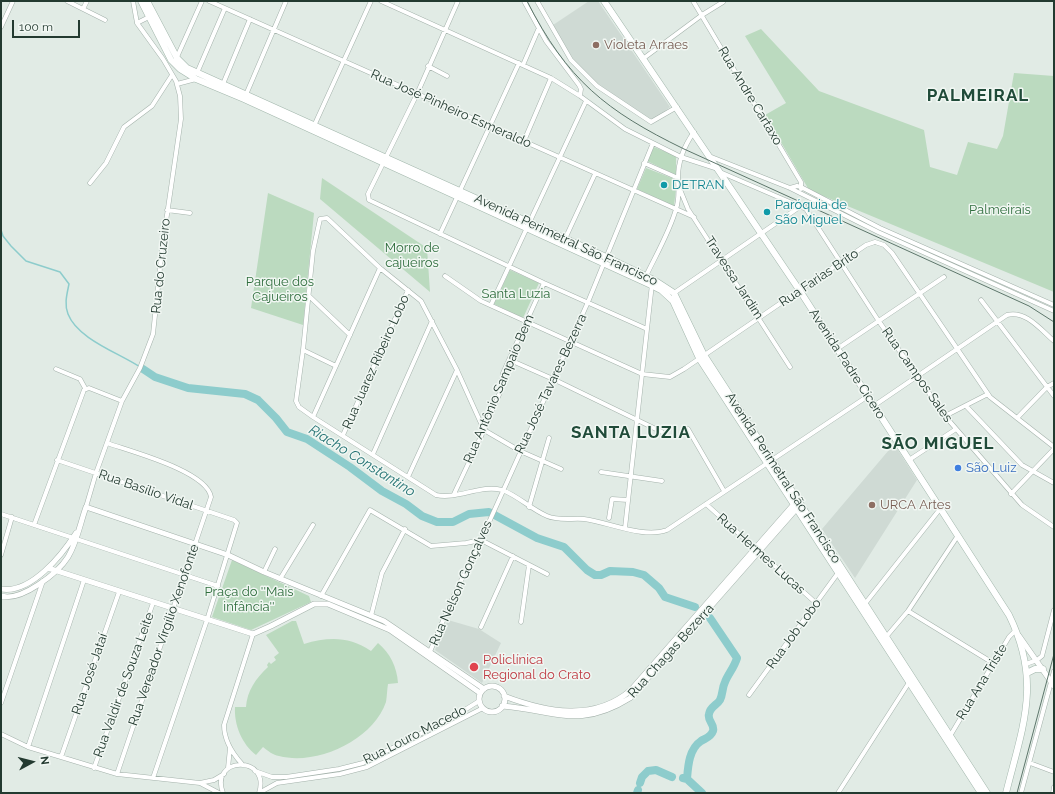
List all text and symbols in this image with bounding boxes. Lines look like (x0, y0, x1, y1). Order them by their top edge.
scale bar (14, 12, 82, 38)
text: 100 m (19, 20, 53, 34)
place label: Violeta Arraes (604, 37, 688, 53)
marker: Violeta Arraes (591, 40, 601, 50)
street label: Rua Andre Cartaxo (714, 44, 786, 148)
street label: Rua José Pinheiro Esmeraldo (368, 66, 534, 152)
district label: PALMEIRAL (927, 86, 1029, 106)
place label: DETRAN (672, 177, 724, 193)
marker: DETRAN (659, 180, 669, 190)
street label: Avenida Perimetral São Francisco (472, 191, 660, 289)
place label: Paróquia de São Miguel (775, 197, 847, 228)
park label: Palmeirais (969, 202, 1031, 218)
marker: Paróquia de São Miguel (762, 207, 772, 217)
street label: Rua do Cruzeiro (148, 218, 174, 314)
street label: Travessa Jardim (701, 234, 767, 322)
park label: Morro de cajueiros (385, 240, 439, 271)
street label: Rua Farias Brito (776, 246, 862, 310)
park label: Parque dos Cajueiros (246, 274, 314, 305)
park label: Santa Luzia (482, 286, 550, 302)
street label: Rua Juarez Ribeiro Lobo (339, 293, 413, 431)
street label: Avenida Padre Cícero (805, 306, 889, 422)
street label: Rua José Tavares Bezerra (512, 311, 590, 457)
street label: Rua Antônio Sampaio Bem (460, 312, 538, 466)
street label: Rua Campos Sales (878, 325, 956, 425)
street label: Avenida Perimetral São Francisco (722, 390, 844, 566)
water label: Riacho Constantino (306, 422, 418, 500)
district label: SANTA LUZIA (571, 423, 691, 443)
district label: SÃO MIGUEL (882, 434, 994, 454)
place label: São Luiz (966, 460, 1017, 476)
marker: São Luiz (953, 463, 963, 473)
street label: Rua Basílio Vidal (97, 466, 195, 514)
place label: URCA Artes (880, 497, 951, 513)
marker: URCA Artes (867, 500, 877, 510)
street label: Rua Hermes Lucas (714, 510, 808, 598)
street label: Rua Nelson Gonçalves (426, 518, 496, 648)
street label: Rua Vereador Virgílio Xenofonte (126, 542, 202, 728)
park label: Praça do ''Mais infância'' (204, 584, 294, 615)
street label: Rua Job Lobo (763, 596, 825, 672)
street label: Rua Chagas Bezerra (625, 601, 717, 701)
street label: Rua Valdir de Souza Leite (91, 610, 157, 760)
street label: Rua José Jataí (69, 631, 111, 717)
street label: Rua Ana Triste (953, 641, 1011, 723)
place label: Policlínica Regional do Crato (483, 652, 591, 683)
marker: Policlínica Regional do Crato (468, 661, 480, 673)
street label: Rua Louro Macedo (361, 702, 469, 768)
north arrow (12, 742, 52, 782)
text: N (37, 756, 51, 765)

